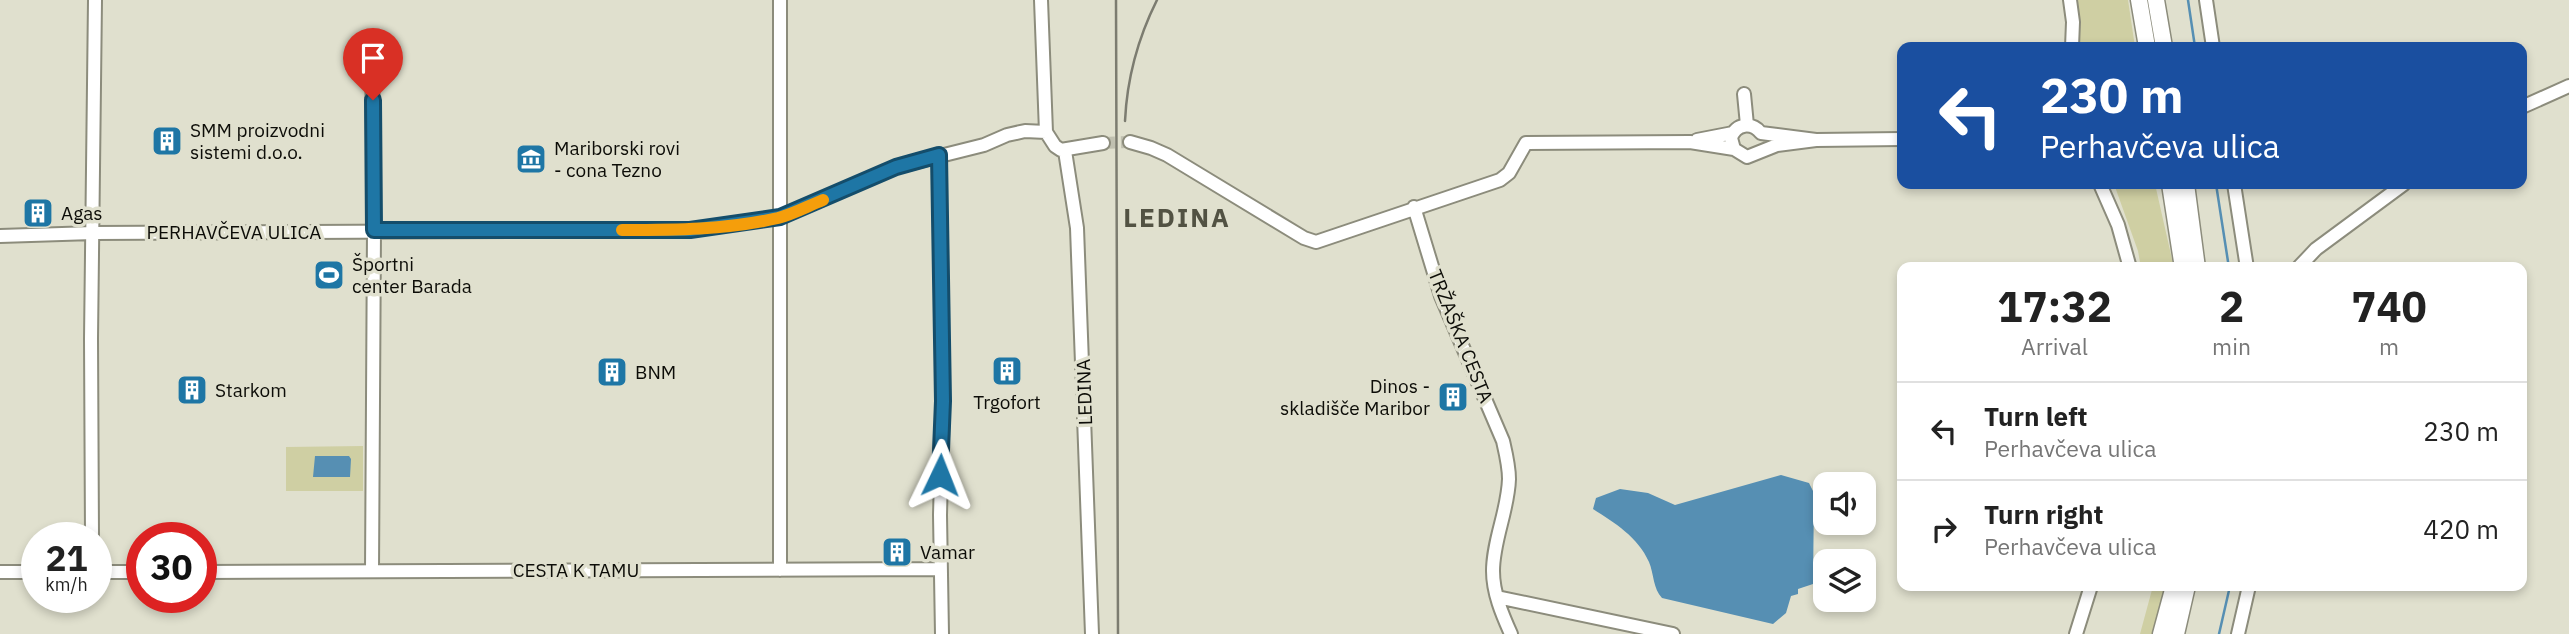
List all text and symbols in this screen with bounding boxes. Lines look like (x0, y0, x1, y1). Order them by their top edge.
pin (343, 28, 403, 100)
icon: arrive (354, 39, 392, 77)
text: 230 m (2040, 63, 2184, 126)
icon: left (1925, 70, 2016, 161)
place label: SMM proizvodni sistemi d.o.o. (190, 118, 325, 164)
building icon: SMM proizvodni sistemi d.o.o. (150, 124, 184, 158)
text: Perhavčeva ulica (2040, 125, 2280, 167)
place label: Mariborski rovi - cona Tezno (554, 136, 680, 182)
museum icon: Mariborski rovi - cona Tezno (514, 142, 548, 176)
building icon: Agas (21, 196, 55, 230)
district label: LEDINA (1123, 200, 1231, 234)
place label: Agas (61, 201, 103, 225)
street label: PERHAVČEVA ULICA (146, 220, 322, 244)
place label: Športni center Barada (352, 252, 472, 298)
sports icon: Športni center Barada (312, 258, 346, 292)
street label: TRŽAŠKA CESTA (1423, 266, 1499, 406)
text: 17:32 (1997, 279, 2112, 334)
text: 2 (2219, 279, 2244, 334)
text: 740 (2351, 279, 2427, 334)
text: Arrival (2021, 331, 2088, 361)
text: min (2212, 331, 2251, 361)
text: m (2379, 331, 2399, 361)
building icon: Trgofort (990, 354, 1024, 388)
building icon: BNM (595, 355, 629, 389)
street label: LEDINA (1071, 358, 1097, 426)
place label: BNM (635, 360, 676, 384)
building icon: Starkom (175, 373, 209, 407)
place label: Dinos - skladišče Maribor (1280, 374, 1430, 420)
place label: Starkom (215, 378, 287, 402)
building icon: Dinos - skladišče Maribor (1436, 380, 1470, 414)
place label: Trgofort (973, 390, 1041, 414)
text: Turn left (1984, 399, 2087, 433)
icon: left (1925, 412, 1963, 450)
text: 230 m (2423, 414, 2499, 448)
text: Perhavčeva ulica (1984, 433, 2156, 463)
position arrow (903, 438, 977, 512)
map controls (1813, 472, 1876, 612)
button: sound (1813, 472, 1876, 535)
text: Turn right (1984, 497, 2103, 531)
icon: right (1925, 510, 1963, 548)
text: 420 m (2423, 512, 2499, 546)
speed limit sign: 30 (126, 522, 217, 613)
text: Perhavčeva ulica (1984, 531, 2156, 561)
text: 21 (45, 535, 88, 581)
building icon: Vamar (880, 535, 914, 569)
place label: Vamar (920, 540, 975, 564)
button: layers (1813, 549, 1876, 612)
street label: CESTA K TAMU (513, 558, 639, 582)
text: km/h (45, 573, 88, 596)

